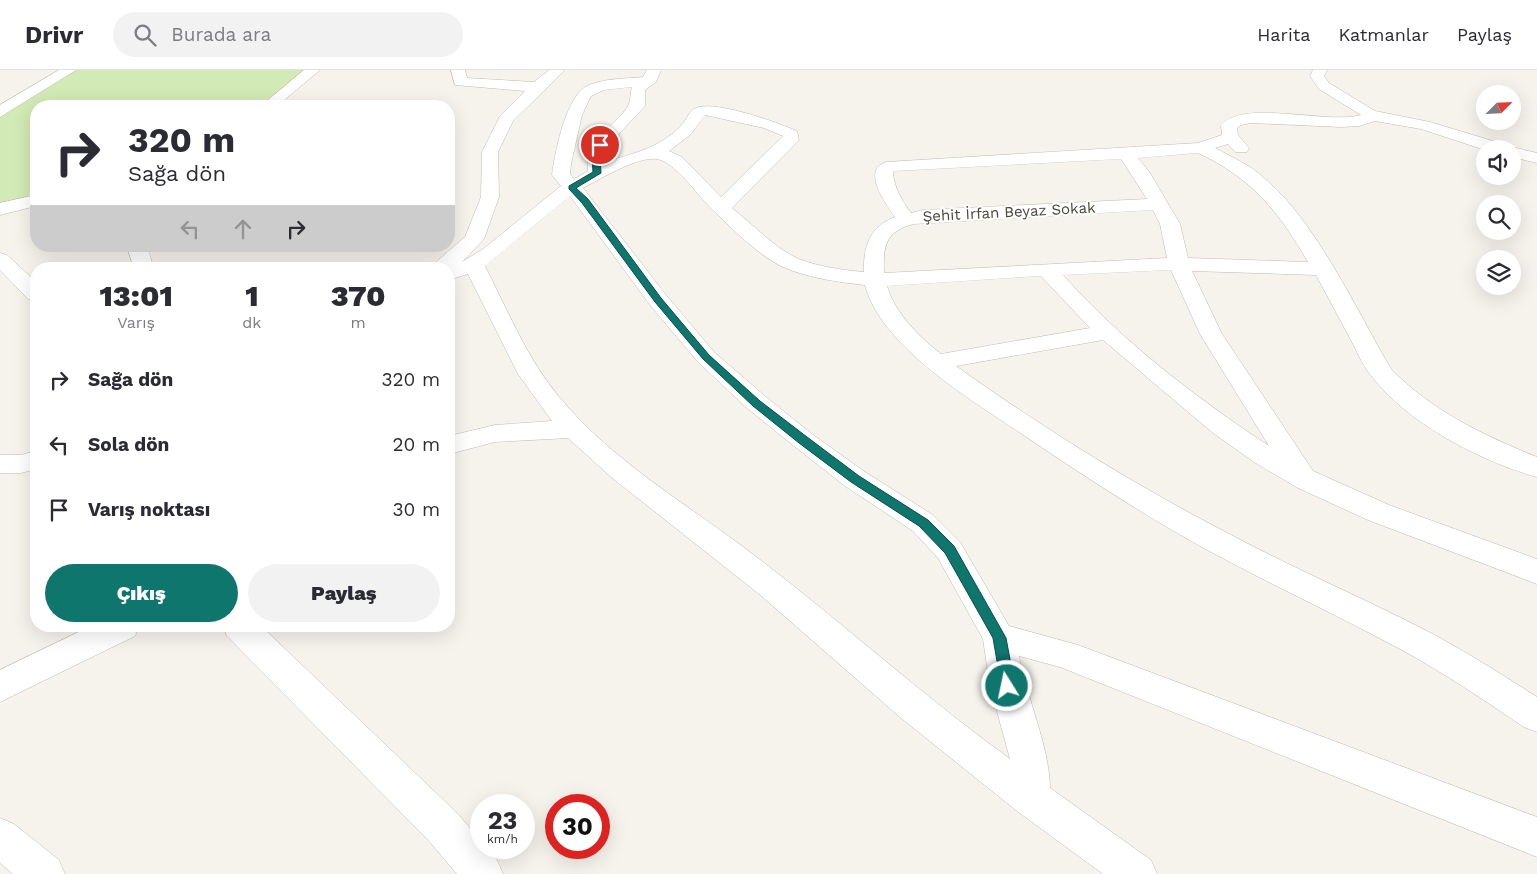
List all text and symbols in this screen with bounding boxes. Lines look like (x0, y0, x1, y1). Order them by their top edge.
search box (113, 12, 463, 57)
text: Drivr (25, 21, 83, 49)
icon: search (131, 21, 159, 49)
text: Burada ara (171, 23, 271, 46)
text: Harita (1257, 24, 1310, 45)
text: Katmanlar (1338, 24, 1429, 45)
text: Paylaş (1457, 24, 1512, 45)
north arrow (1476, 85, 1521, 130)
map controls (1476, 85, 1521, 295)
text: 320 m (128, 119, 235, 161)
icon: right (45, 120, 110, 185)
pin (579, 124, 621, 166)
icon: arrive (586, 131, 614, 159)
button: sound (1476, 140, 1521, 185)
text: Sağa dön (128, 161, 226, 186)
button: search (1476, 195, 1521, 240)
street label: Şehit İrfan Beyaz Sokak (922, 198, 1096, 226)
icon: left (176, 215, 204, 243)
icon: ahead (229, 215, 257, 243)
icon: right (282, 215, 310, 243)
button: layers (1476, 250, 1521, 295)
text: 13:01 (99, 278, 173, 313)
text: 1 (245, 278, 259, 313)
text: 370 (331, 278, 385, 313)
text: Varış (117, 313, 155, 332)
text: dk (242, 313, 261, 332)
text: m (351, 313, 366, 332)
icon: right (45, 366, 73, 394)
text: Sağa dön (88, 368, 173, 391)
text: 320 m (381, 368, 440, 391)
icon: left (45, 431, 73, 459)
text: Sola dön (88, 433, 169, 456)
text: 20 m (393, 433, 440, 456)
icon: arrive (45, 496, 73, 524)
text: Varış noktası (88, 498, 210, 521)
text: 30 m (393, 498, 440, 521)
button: Çıkış (45, 564, 238, 622)
button: Paylaş (248, 564, 440, 622)
position arrow (980, 659, 1032, 711)
speed limit sign: 30 (545, 794, 610, 859)
text: 23 (488, 806, 517, 835)
text: km/h (487, 832, 518, 846)

